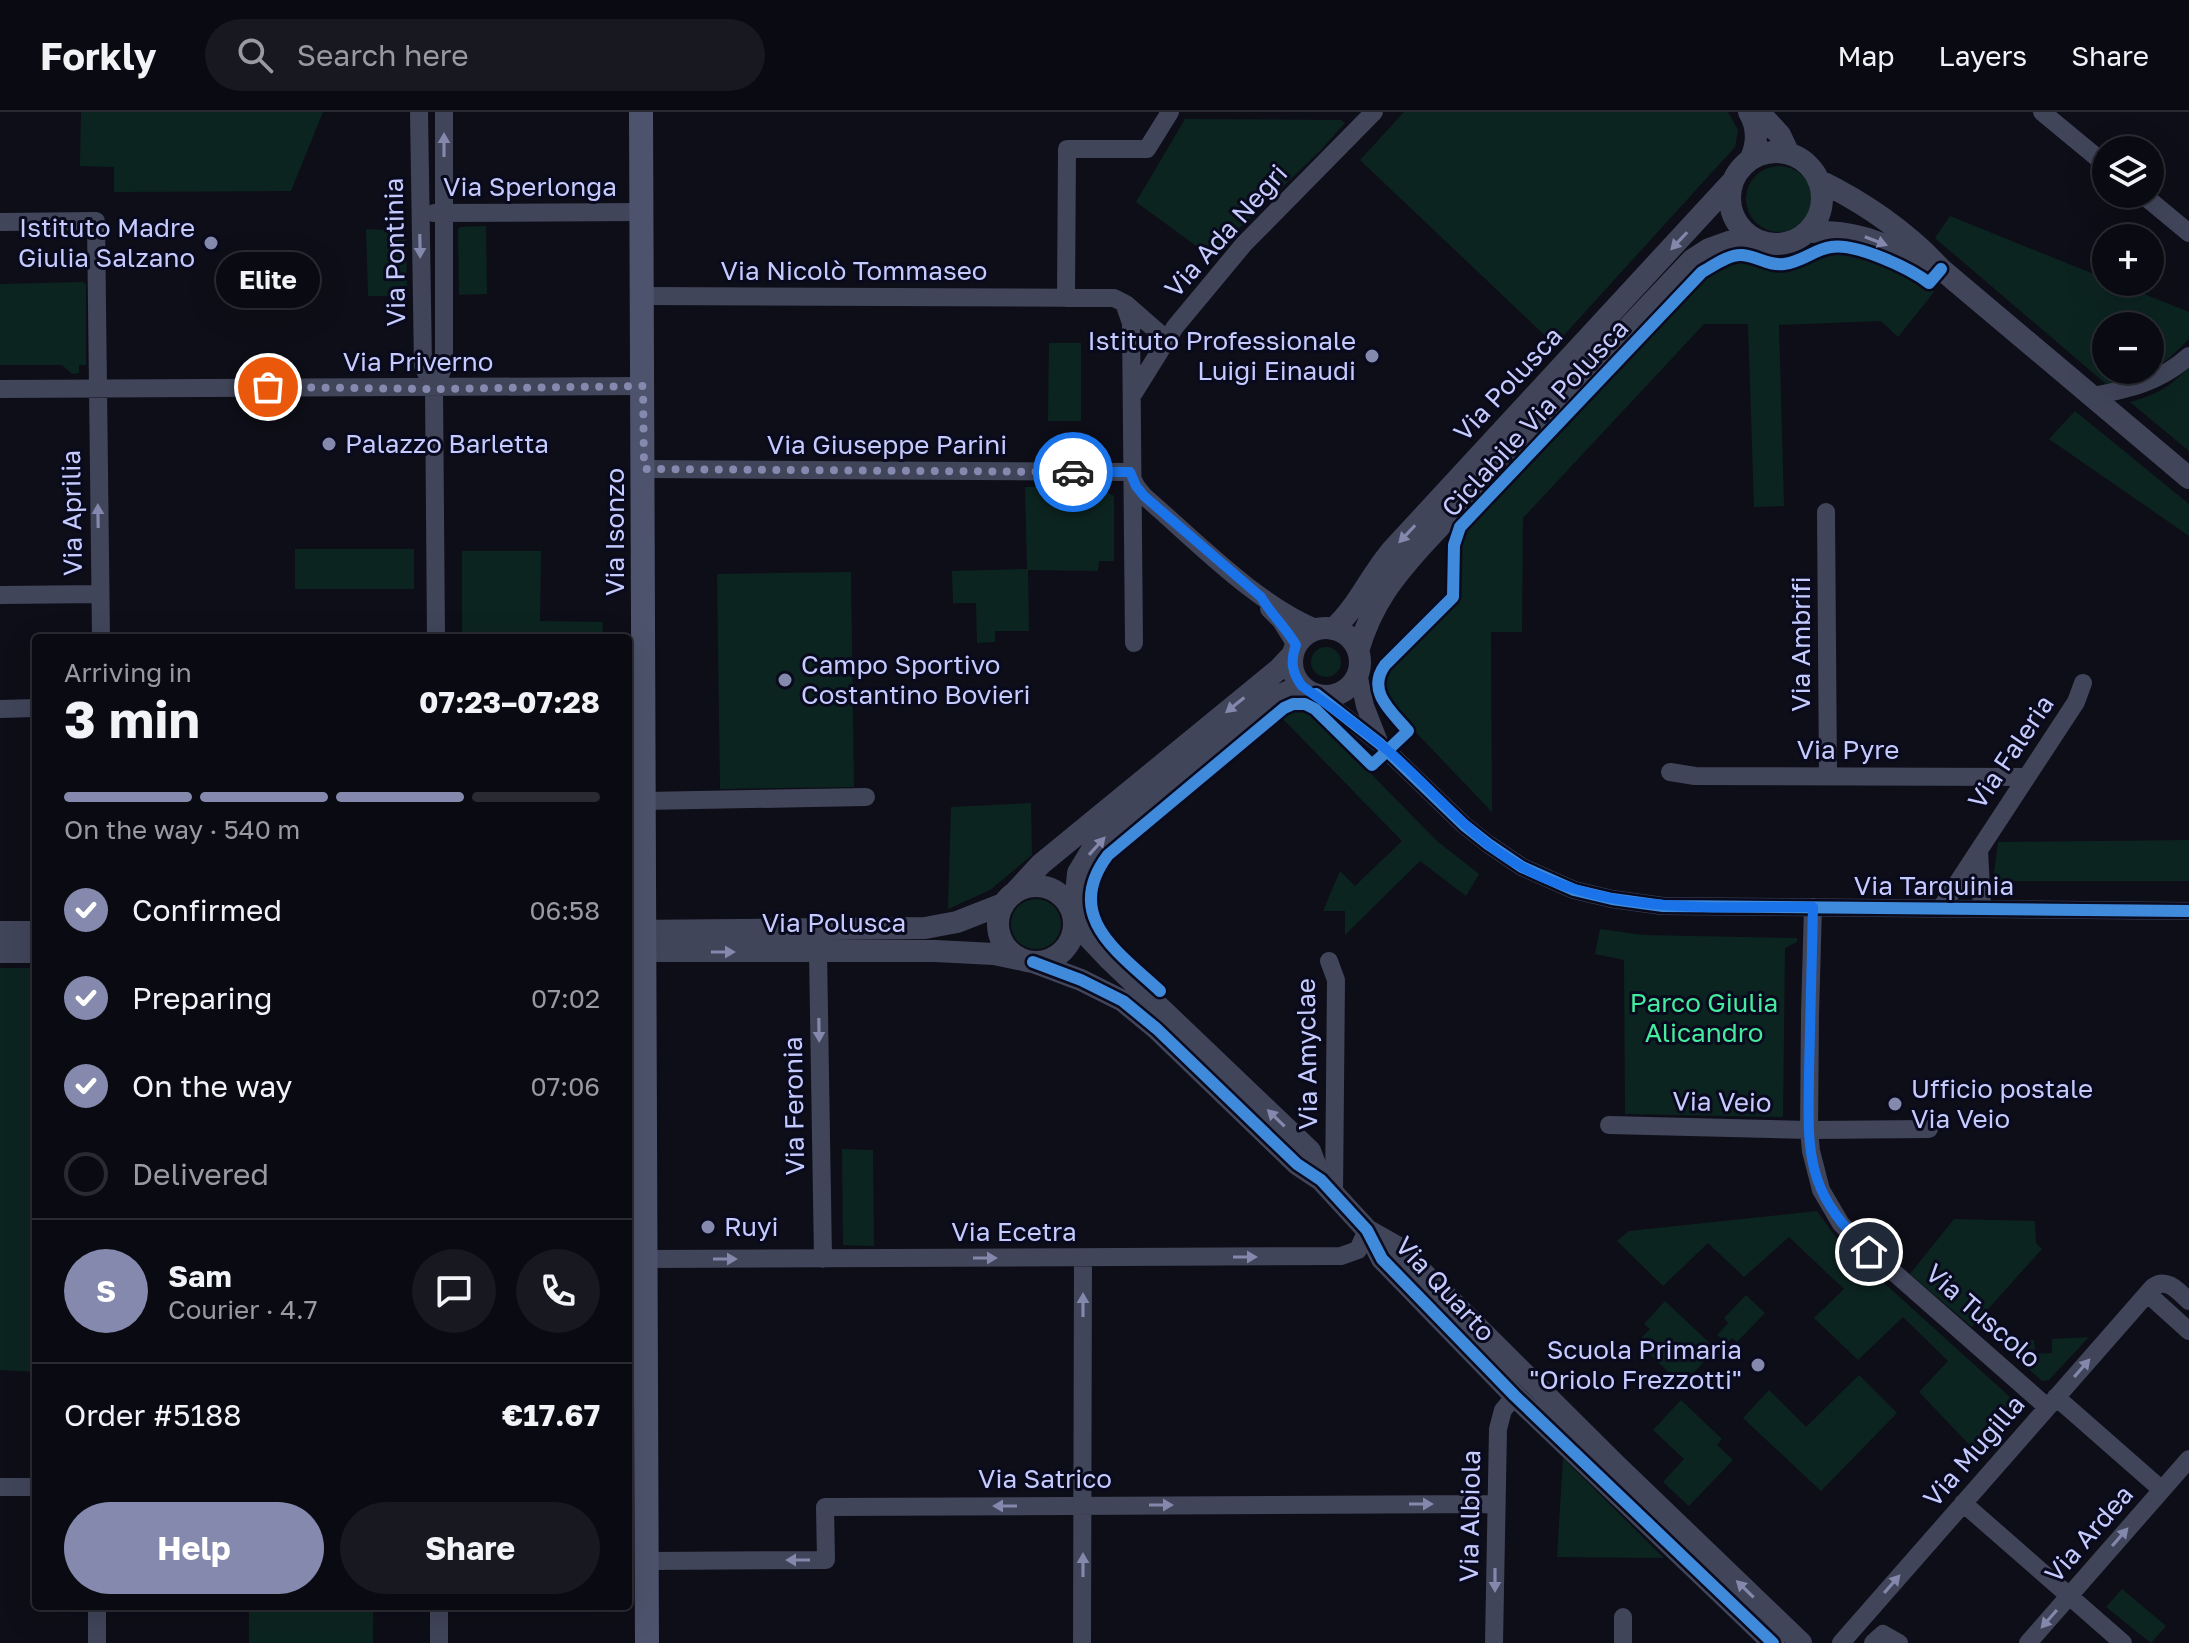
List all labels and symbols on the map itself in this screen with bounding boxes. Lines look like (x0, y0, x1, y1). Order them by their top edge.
one-way arrow (438, 132, 450, 157)
street label: Via Ada Negri (1158, 158, 1293, 303)
street label: Via Sperlonga (443, 171, 617, 202)
street label: Via Pontinia (378, 177, 411, 327)
place label: Istituto Madre Giulia Salzano (18, 212, 195, 273)
one-way arrow (1671, 232, 1689, 251)
marker: Istituto Madre Giulia Salzano (202, 234, 220, 252)
one-way arrow (414, 234, 426, 259)
one-way arrow (1864, 236, 1888, 248)
callout: Elite (216, 251, 320, 307)
street label: Via Nicolò Tommaseo (721, 255, 987, 286)
street label: Ciclabile Via Polusca (1435, 312, 1634, 523)
street label: Via Polusca (1447, 320, 1568, 447)
place label: Istituto Professionale Luigi Einaudi (1088, 325, 1356, 386)
street label: Via Priverno (343, 346, 493, 377)
marker: Istituto Professionale Luigi Einaudi (1363, 347, 1381, 365)
pin (234, 353, 302, 421)
place label: Palazzo Barletta (345, 428, 549, 459)
street label: Via Giuseppe Parini (767, 429, 1007, 460)
courier (1033, 432, 1113, 512)
marker: Palazzo Barletta (320, 435, 338, 453)
street label: Via Aprilia (55, 450, 88, 576)
street label: Via Isonzo (599, 468, 630, 596)
one-way arrow (92, 503, 105, 528)
one-way arrow (1398, 524, 1416, 543)
street label: Via Ambrifi (1785, 576, 1816, 712)
place label: Campo Sportivo Costantino Bovieri (801, 649, 1031, 710)
marker: Campo Sportivo Costantino Bovieri (776, 671, 794, 689)
street label: Via Faleria (1961, 689, 2060, 814)
one-way arrow (1225, 697, 1245, 713)
street label: Via Pyre (1797, 734, 1899, 765)
one-way arrow (1087, 836, 1105, 855)
street label: Via Tarquinia (1854, 870, 2014, 901)
street label: Via Polusca (762, 907, 906, 938)
one-way arrow (711, 946, 736, 958)
street label: Via Amyclae (1290, 978, 1323, 1130)
park label: Parco Giulia Alicandro (1630, 987, 1778, 1048)
one-way arrow (813, 1018, 825, 1043)
street label: Via Feronia (777, 1036, 810, 1176)
place label: Ufficio postale Via Veio (1911, 1073, 2093, 1134)
street label: Via Veio (1672, 1085, 1772, 1118)
marker: Ufficio postale Via Veio (1886, 1095, 1904, 1113)
one-way arrow (1267, 1109, 1286, 1128)
place label: Ruyi (724, 1211, 778, 1242)
street label: Via Ecetra (951, 1216, 1077, 1247)
marker: Ruyi (699, 1218, 717, 1236)
pin (1835, 1218, 1903, 1286)
street label: Via Quarto (1389, 1230, 1502, 1347)
one-way arrow (1233, 1251, 1258, 1263)
one-way arrow (973, 1252, 998, 1264)
one-way arrow (713, 1253, 738, 1265)
street label: Via Tuscolo (1919, 1257, 2047, 1374)
one-way arrow (1077, 1292, 1089, 1317)
place label: Scuola Primaria "Oriolo Frezzotti" (1529, 1334, 1742, 1395)
marker: Scuola Primaria "Oriolo Frezzotti" (1749, 1356, 1767, 1374)
one-way arrow (2073, 1359, 2090, 1379)
street label: Via Mugilla (1917, 1388, 2031, 1513)
street label: Via Albiola (1453, 1450, 1486, 1582)
street label: Via Satrico (978, 1463, 1112, 1494)
street label: Via Ardea (2038, 1479, 2139, 1589)
one-way arrow (1409, 1498, 1434, 1510)
one-way arrow (1149, 1499, 1174, 1511)
one-way arrow (992, 1500, 1017, 1512)
one-way arrow (2111, 1527, 2129, 1547)
one-way arrow (1077, 1552, 1089, 1577)
one-way arrow (785, 1554, 810, 1566)
one-way arrow (1489, 1568, 1501, 1593)
one-way arrow (1883, 1575, 1900, 1595)
one-way arrow (1736, 1581, 1755, 1599)
one-way arrow (2041, 1609, 2058, 1629)

